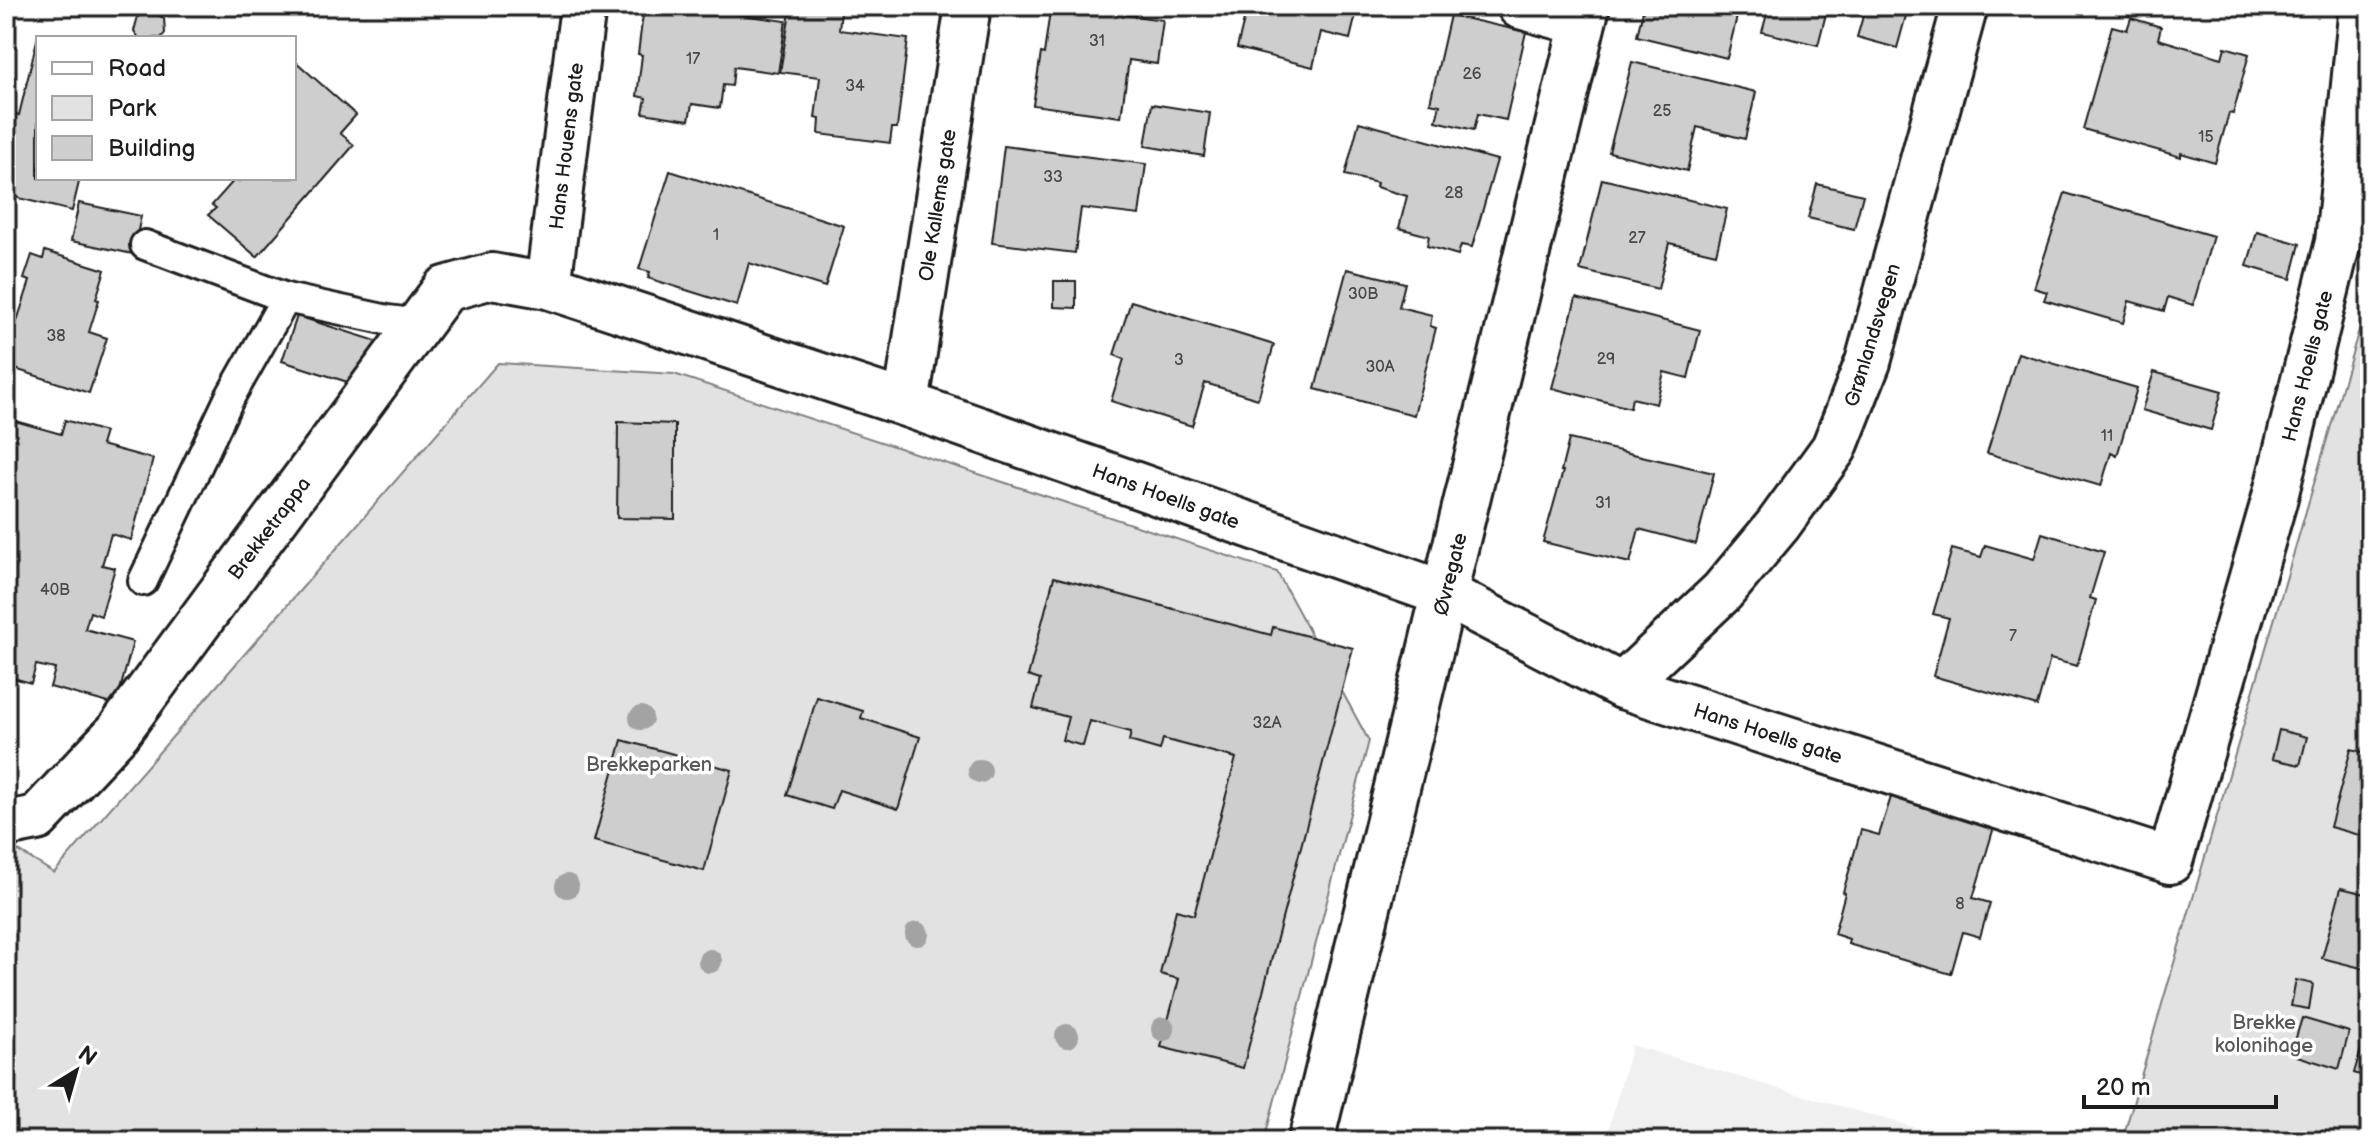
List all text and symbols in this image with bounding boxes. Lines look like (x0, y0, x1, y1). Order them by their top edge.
house number: 31 (1089, 32, 1105, 51)
legend (36, 36, 296, 180)
house number: 17 (686, 50, 700, 69)
text: Road (108, 54, 166, 83)
street label: Hans Houens gate (545, 61, 589, 231)
house number: 26 (1462, 65, 1482, 84)
house number: 34 (845, 77, 865, 96)
text: Park (108, 94, 156, 123)
house number: 25 (1653, 102, 1671, 121)
street label: Ole Kallems gate (914, 127, 962, 283)
house number: 15 (2198, 128, 2214, 147)
text: Building (108, 134, 195, 163)
house number: 33 (1043, 168, 1063, 187)
house number: 28 (1445, 184, 1463, 203)
house number: 1 (713, 226, 719, 245)
house number: 27 (1628, 229, 1646, 248)
street label: Grønlandsvegen (1840, 261, 1906, 410)
house number: 30B (1348, 285, 1378, 304)
street label: Hans Hoells gate (2278, 288, 2338, 444)
house number: 38 (46, 327, 66, 346)
house number: 29 (1597, 350, 1615, 369)
house number: 3 (1174, 351, 1184, 370)
house number: 30A (1365, 358, 1395, 377)
house number: 11 (2101, 427, 2113, 446)
street label: Hans Hoells gate (1089, 459, 1243, 535)
street label: Brekketrappa (223, 473, 316, 585)
house number: 31 (1595, 494, 1611, 513)
street label: Øvregate (1429, 530, 1473, 618)
house number: 40B (40, 581, 70, 600)
house number: 7 (2009, 627, 2017, 646)
street label: Hans Hoells gate (1690, 699, 1845, 769)
house number: 32A (1252, 714, 1282, 733)
park label: Brekkeparken (586, 753, 712, 777)
house number: 8 (1955, 895, 1965, 914)
park label: Brekke kolonihage (2215, 1011, 2313, 1058)
north arrow (36, 1031, 116, 1111)
text: N (72, 1040, 102, 1072)
scale bar (2084, 1059, 2276, 1109)
text: 20 m (2096, 1073, 2151, 1102)

